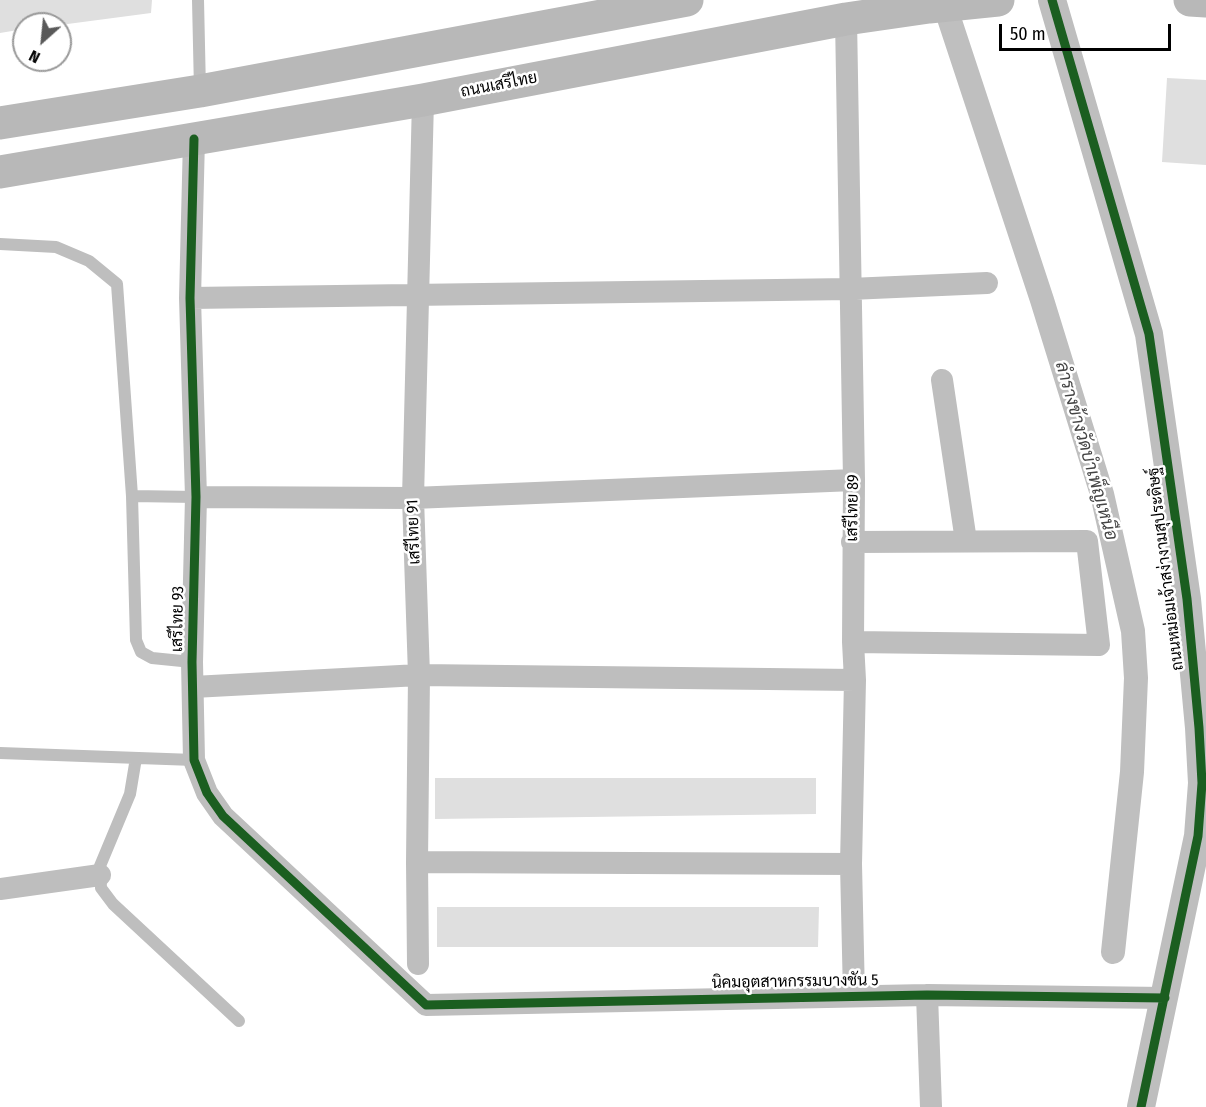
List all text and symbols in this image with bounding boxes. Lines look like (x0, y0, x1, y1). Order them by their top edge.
north arrow (12, 12, 72, 72)
scale bar (1002, 12, 1174, 50)
text: 50 m (1010, 23, 1046, 45)
text: N (26, 46, 43, 67)
street label: ถนนเสรีไทย (459, 68, 539, 102)
water label: ลำรางข้างวัดบำเพ็ญเหนือ (1050, 359, 1122, 543)
street label: ถนนหม่อมเจ้าสง่างามสุประดิษฐ์ (1144, 466, 1188, 672)
street label: เสรีไทย 89 (843, 474, 863, 542)
street label: เสรีไทย 91 (403, 499, 425, 565)
street label: เสรีไทย 93 (168, 586, 188, 652)
street label: นิคมอุตสาหกรรมบางชัน 5 (711, 971, 879, 993)

